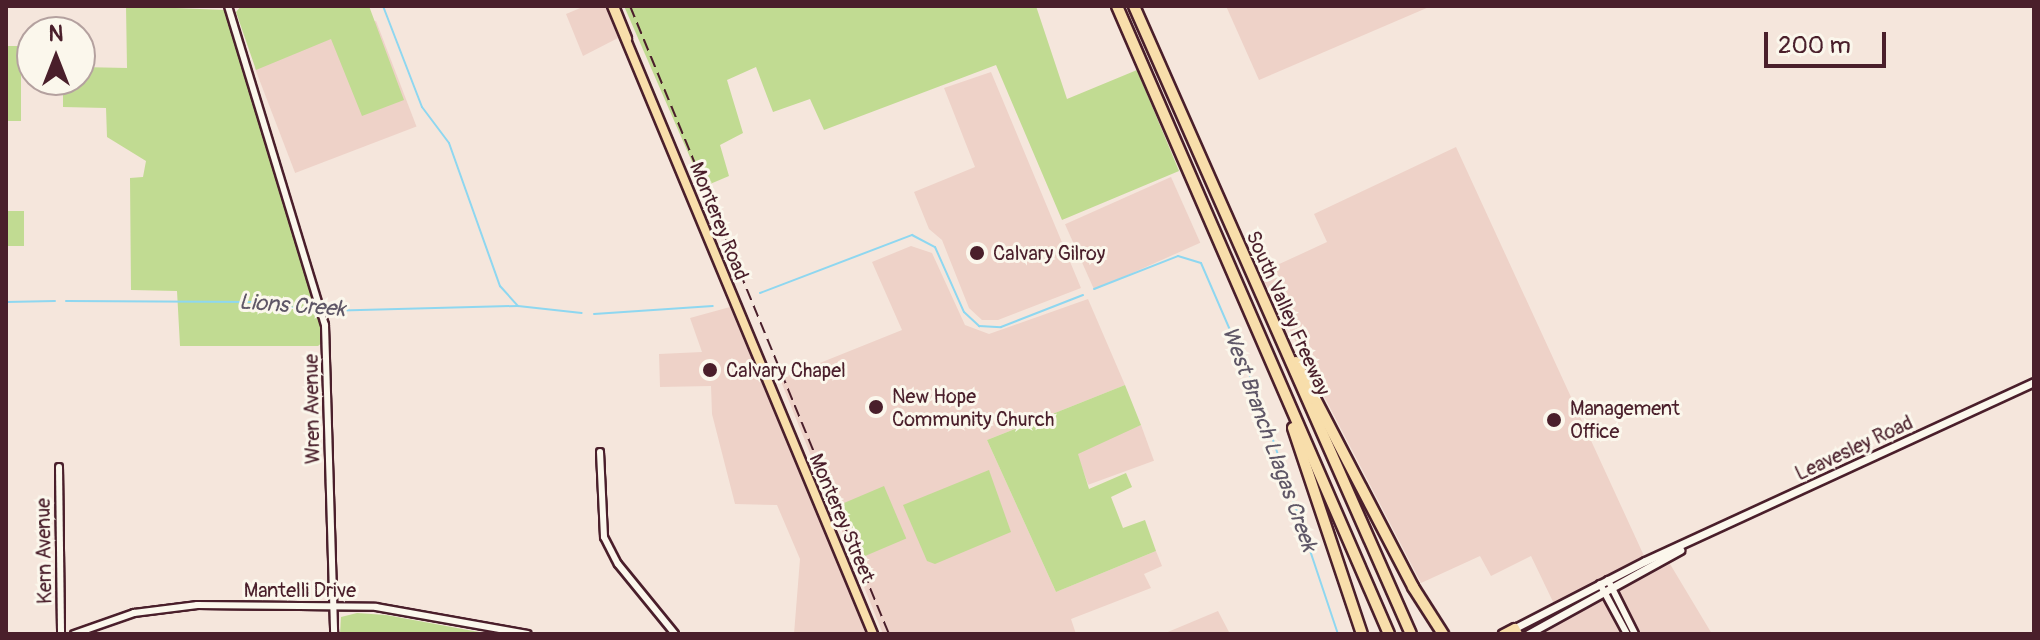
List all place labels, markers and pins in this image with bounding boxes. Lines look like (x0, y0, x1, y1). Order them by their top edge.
place label: Calvary Gilroy (993, 241, 1105, 265)
marker: Calvary Gilroy (968, 244, 986, 262)
place label: Calvary Chapel (726, 358, 846, 382)
marker: Calvary Chapel (701, 361, 719, 379)
place label: New Hope Community Church (892, 384, 1054, 431)
place label: Management Office (1570, 396, 1680, 443)
marker: New Hope Community Church (867, 398, 885, 416)
marker: Management Office (1545, 411, 1563, 429)

